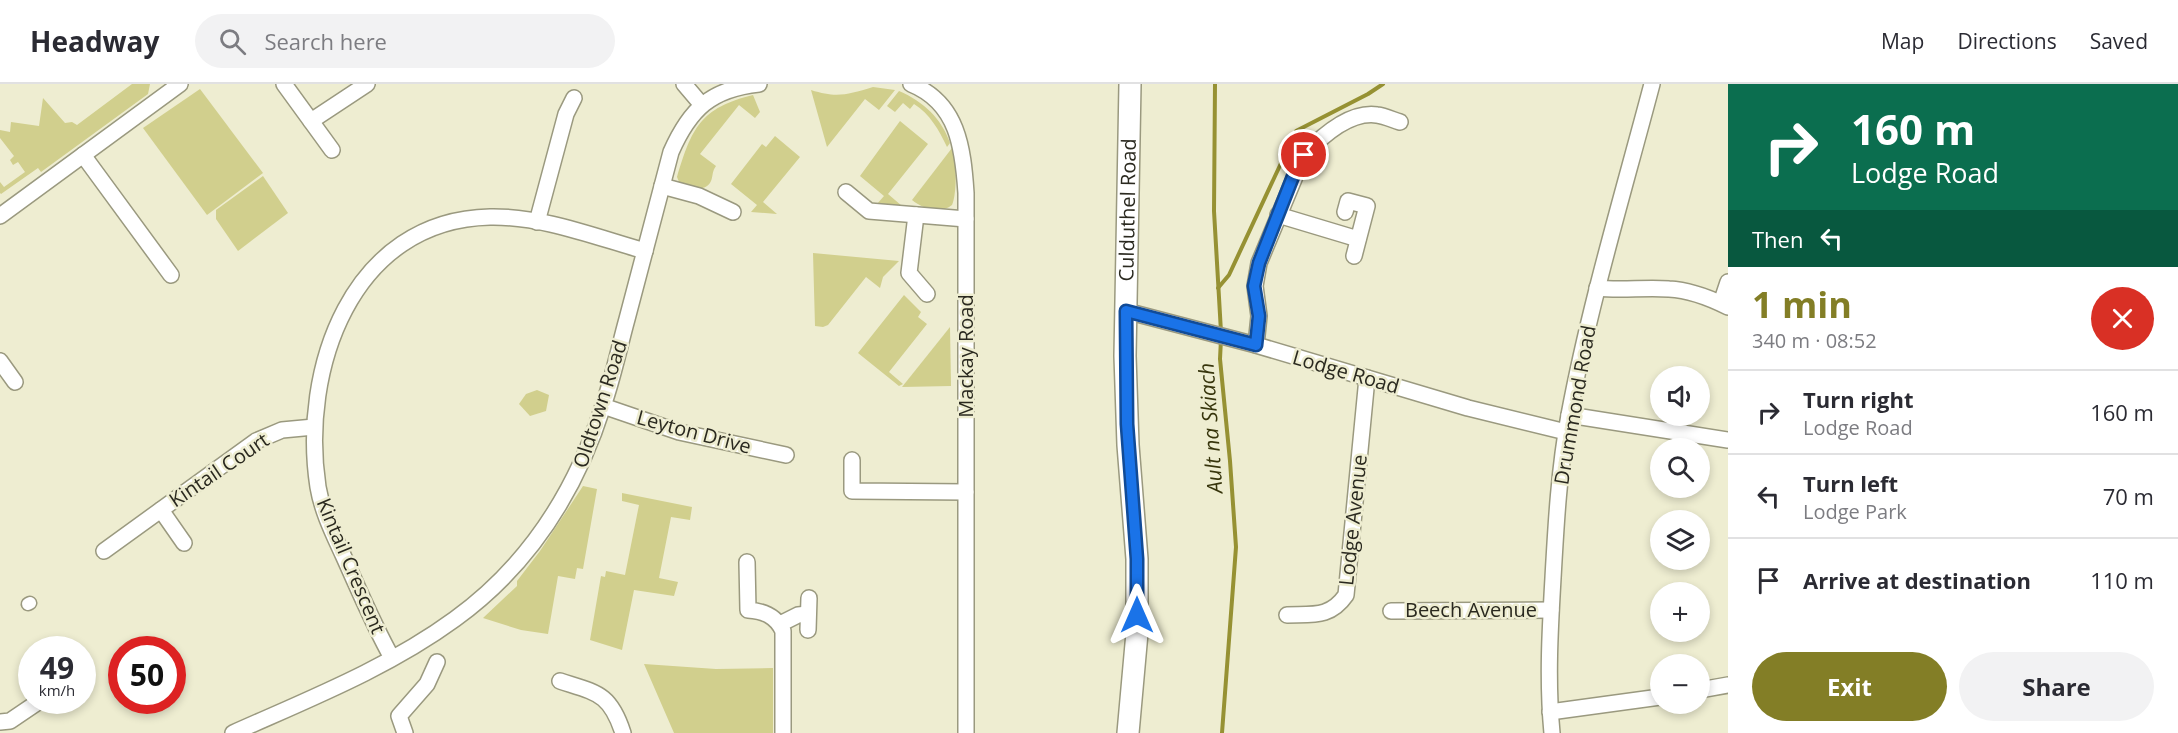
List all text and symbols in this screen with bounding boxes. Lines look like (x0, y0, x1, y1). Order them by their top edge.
search box (195, 14, 615, 68)
text: Headway (30, 22, 159, 60)
icon: search (216, 25, 249, 58)
text: Search here (264, 26, 387, 56)
text: Map (1881, 27, 1924, 55)
text: Directions (1957, 27, 2057, 55)
text: Saved (2090, 27, 2148, 55)
text: 160 m (1851, 100, 1975, 157)
icon: right (1752, 108, 1830, 186)
pin (1278, 129, 1329, 180)
street label: Culduthel Road (1112, 138, 1142, 282)
icon: arrive (1287, 138, 1320, 171)
text: Lodge Road (1851, 154, 1999, 191)
icon: left (1815, 222, 1848, 255)
text: Then (1752, 224, 1803, 254)
text: 1 min (1752, 280, 1852, 329)
button: close (2091, 287, 2154, 350)
street label: Mackay Road (952, 294, 979, 418)
street label: Drummond Road (1547, 323, 1602, 487)
text: 340 m · 08:52 (1752, 327, 1877, 354)
street label: Oldtown Road (566, 337, 633, 471)
street label: Lodge Road (1290, 343, 1403, 400)
water label: Ault na Skiach (1191, 362, 1229, 496)
map controls (1650, 366, 1710, 714)
button: sound (1650, 366, 1710, 426)
text: Turn right (1803, 384, 1914, 414)
icon: right (1752, 396, 1785, 429)
text: 160 m (2090, 397, 2154, 427)
street label: Leyton Drive (634, 403, 754, 460)
text: Lodge Road (1803, 414, 1913, 441)
street label: Kintail Court (163, 426, 274, 513)
button: search (1650, 438, 1710, 498)
street label: Lodge Avenue (1332, 453, 1373, 587)
text: Turn left (1803, 468, 1898, 498)
icon: left (1752, 480, 1785, 513)
text: 70 m (2103, 481, 2154, 511)
street label: Kintail Crescent (311, 494, 392, 638)
text: Lodge Park (1803, 498, 1907, 525)
button: layers (1650, 510, 1710, 570)
icon: arrive (1752, 564, 1785, 597)
text: Arrive at destination (1803, 565, 2031, 595)
text: 110 m (2090, 565, 2154, 595)
button: + (1650, 582, 1710, 642)
position arrow (1105, 583, 1169, 647)
street label: Beech Avenue (1405, 596, 1537, 623)
speed limit sign: 50 (108, 636, 186, 714)
text: 49 (40, 647, 74, 688)
button: Exit (1752, 652, 1947, 721)
button: Share (1959, 652, 2154, 721)
button: − (1650, 654, 1710, 714)
text: km/h (39, 680, 75, 700)

